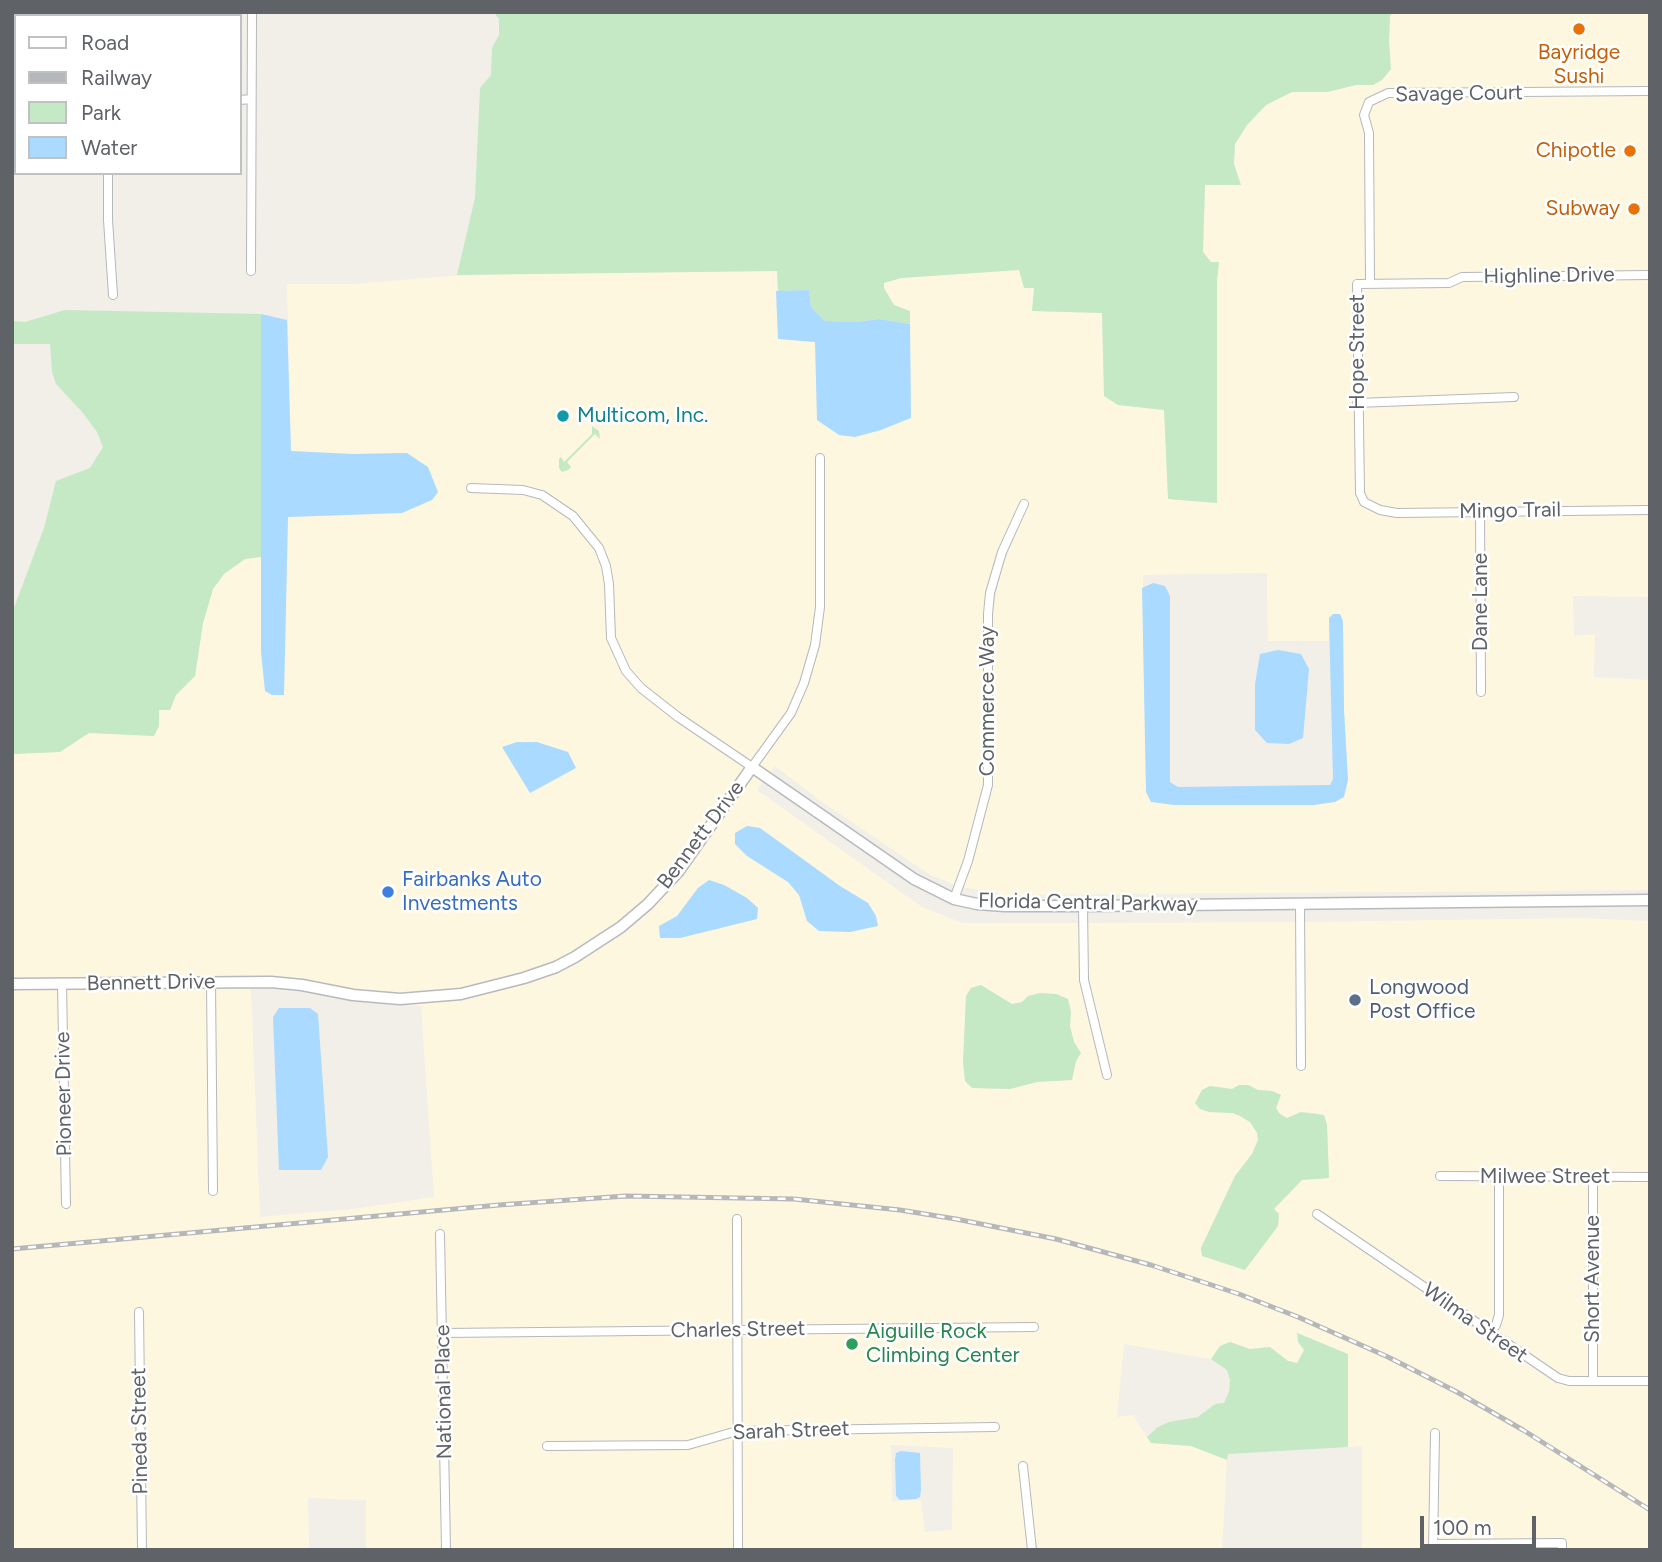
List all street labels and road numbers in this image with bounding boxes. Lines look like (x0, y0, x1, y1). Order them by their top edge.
street label: Savage Court (1395, 80, 1523, 108)
street label: Highline Drive (1483, 262, 1615, 290)
street label: Hope Street (1345, 294, 1371, 410)
street label: Mingo Trail (1459, 498, 1561, 524)
street label: Dane Lane (1468, 553, 1494, 651)
street label: Commerce Way (975, 626, 1001, 776)
street label: Bennett Drive (652, 776, 750, 894)
street label: Florida Central Parkway (978, 888, 1198, 918)
street label: Bennett Drive (86, 969, 216, 997)
street label: Pioneer Drive (50, 1031, 78, 1157)
street label: Milwee Street (1480, 1164, 1610, 1190)
street label: Short Avenue (1580, 1215, 1606, 1343)
street label: Wilma Street (1418, 1278, 1532, 1368)
street label: Charles Street (671, 1316, 805, 1344)
street label: National Place (430, 1325, 458, 1459)
street label: Pineda Street (126, 1367, 154, 1495)
street label: Sarah Street (732, 1416, 850, 1446)

